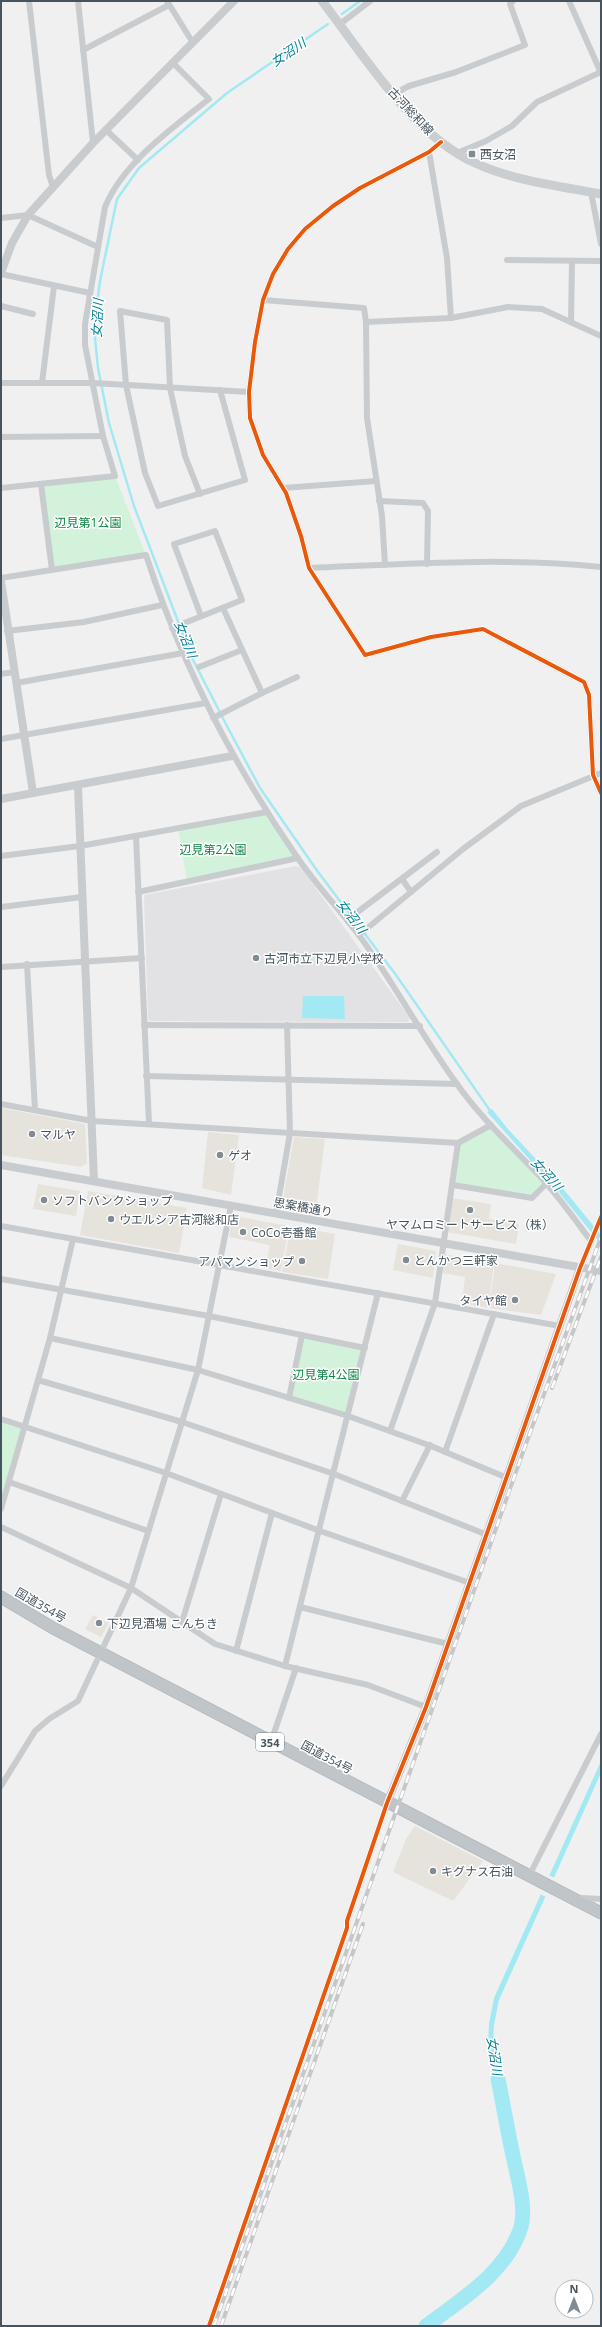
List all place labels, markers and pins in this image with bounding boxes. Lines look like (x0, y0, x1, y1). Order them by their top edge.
place label: 西女沼 (480, 146, 516, 163)
marker: 西女沼 (467, 149, 477, 159)
place label: 古河市立下辺見小学校 (264, 950, 384, 967)
marker: 古河市立下辺見小学校 (251, 953, 261, 963)
place label: マルヤ (40, 1126, 76, 1143)
marker: マルヤ (27, 1129, 37, 1139)
place label: ゲオ (228, 1147, 252, 1164)
marker: ゲオ (215, 1150, 225, 1160)
place label: ソフトバンクショップ (52, 1192, 173, 1209)
marker: ソフトバンクショップ (39, 1195, 49, 1205)
marker: ヤマムロミートサービス（株） (465, 1205, 475, 1215)
place label: ウエルシア古河総和店 (119, 1211, 239, 1228)
marker: ウエルシア古河総和店 (106, 1214, 116, 1224)
place label: ヤマムロミートサービス（株） (386, 1216, 554, 1233)
place label: CoCo壱番館 (251, 1224, 317, 1241)
marker: CoCo壱番館 (238, 1227, 248, 1237)
place label: とんかつ三軒家 (414, 1252, 498, 1269)
place label: アパマンショップ (198, 1253, 294, 1270)
marker: とんかつ三軒家 (401, 1255, 411, 1265)
marker: アパマンショップ (297, 1256, 307, 1266)
place label: タイヤ館 (459, 1292, 507, 1309)
marker: タイヤ館 (510, 1295, 520, 1305)
place label: 下辺見酒場 こんちき (107, 1615, 218, 1632)
marker: 下辺見酒場 こんちき (94, 1618, 104, 1628)
place label: キグナス石油 (441, 1863, 513, 1880)
marker: キグナス石油 (428, 1866, 438, 1876)

